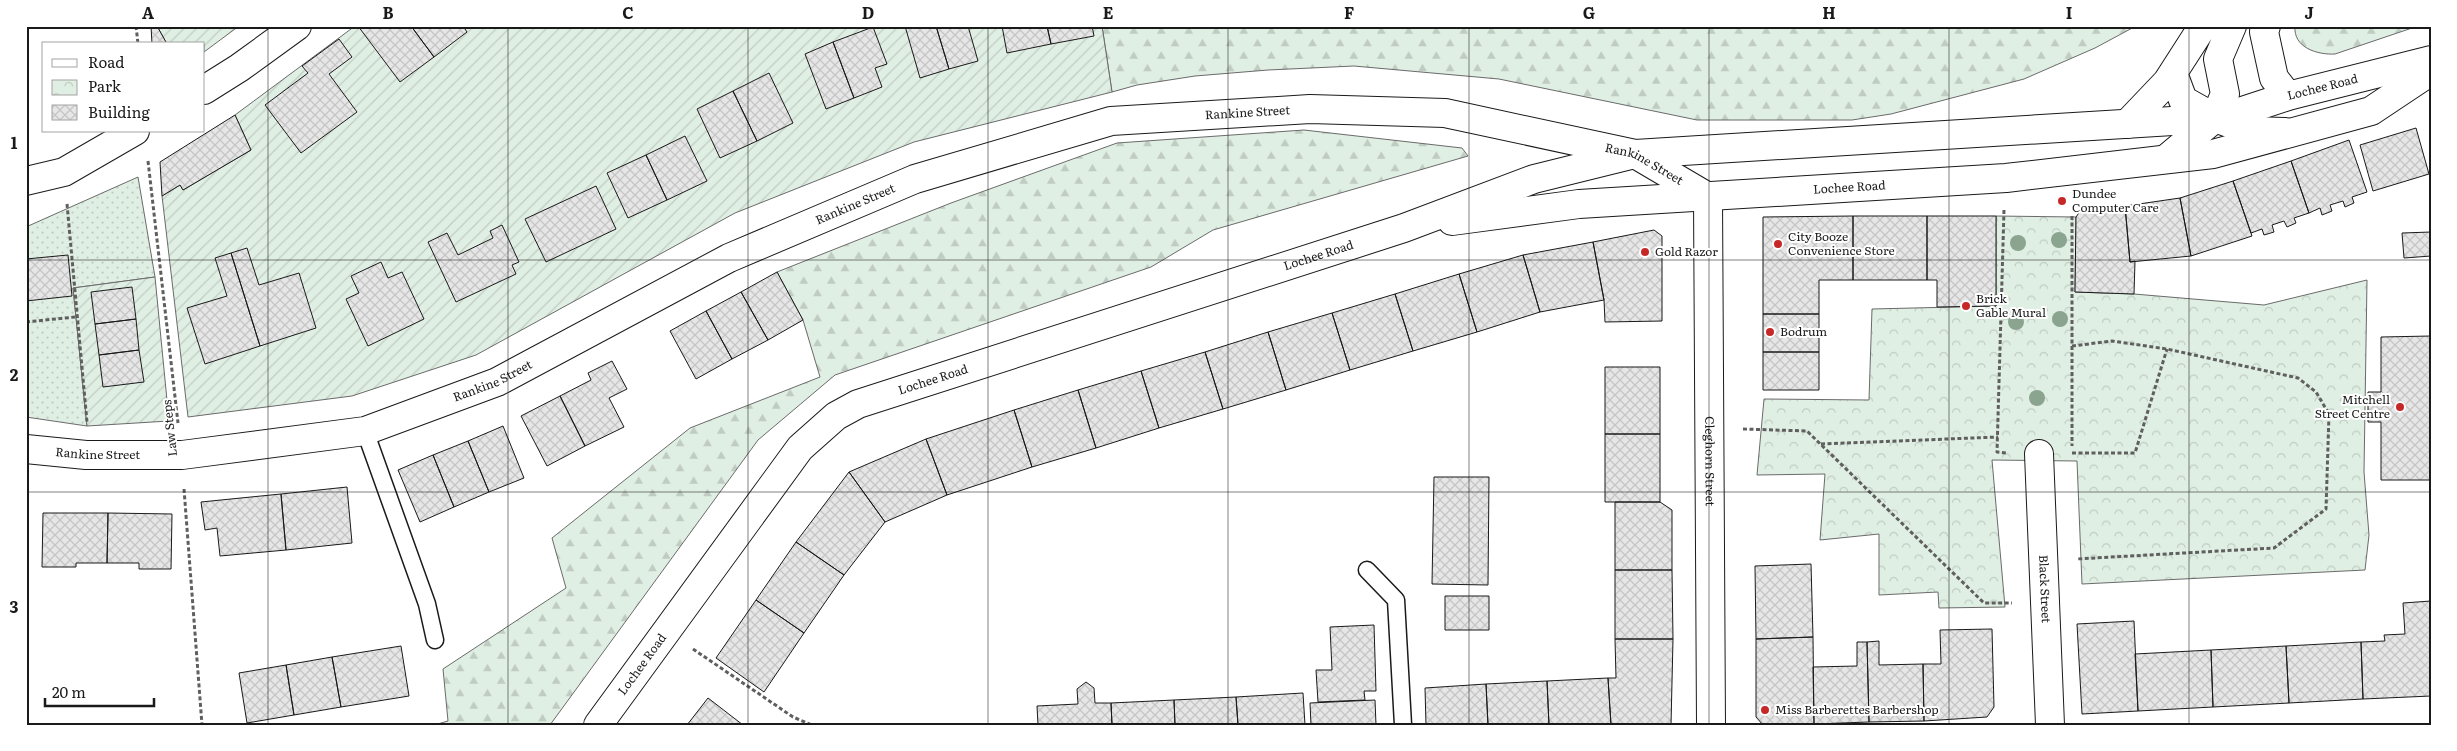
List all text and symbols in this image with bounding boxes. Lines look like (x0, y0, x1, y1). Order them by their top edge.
text: A (142, 0, 154, 24)
text: B (382, 0, 394, 24)
text: C (622, 0, 634, 24)
text: D (862, 0, 874, 24)
text: E (1103, 0, 1114, 24)
text: F (1344, 0, 1354, 24)
text: G (1583, 0, 1595, 24)
text: H (1822, 0, 1836, 24)
text: I (2066, 0, 2072, 24)
text: J (2304, 0, 2314, 24)
legend (42, 42, 205, 132)
text: Road (88, 50, 124, 73)
street label: Lochee Road (2285, 69, 2360, 104)
text: Park (88, 74, 122, 97)
text: Building (88, 100, 150, 123)
street label: Rankine Street (1204, 100, 1291, 123)
text: 1 (11, 130, 18, 154)
street label: Rankine Street (1603, 138, 1687, 189)
street label: Lochee Road (1813, 175, 1887, 198)
street label: Rankine Street (812, 178, 898, 228)
place label: Dundee Computer Care (2072, 184, 2159, 216)
marker: Dundee Computer Care (2056, 195, 2068, 207)
place label: City Booze Convenience Store (1788, 227, 1895, 259)
street label: Lochee Road (1281, 235, 1356, 274)
marker: City Booze Convenience Store (1772, 238, 1784, 250)
place label: Gold Razor (1655, 242, 1718, 260)
marker: Gold Razor (1639, 246, 1651, 258)
place label: Brick Gable Mural (1976, 289, 2046, 321)
marker: Brick Gable Mural (1960, 300, 1972, 312)
place label: Bodrum (1780, 322, 1828, 340)
marker: Bodrum (1764, 326, 1776, 338)
street label: Rankine Street (450, 355, 535, 406)
street label: Lochee Road (896, 359, 971, 399)
text: 2 (10, 362, 19, 386)
place label: Mitchell Street Centre (2315, 390, 2390, 422)
street label: Law Steps (157, 398, 181, 457)
marker: Mitchell Street Centre (2394, 401, 2406, 413)
street label: Cleghorn Street (1701, 416, 1720, 507)
street label: Rankine Street (55, 442, 140, 463)
street label: Black Street (2035, 554, 2056, 624)
text: 3 (10, 594, 19, 618)
street label: Lochee Road (613, 629, 670, 698)
scale bar (45, 676, 154, 708)
text: 20 m (52, 680, 86, 703)
place label: Miss Barberettes Barbershop (1775, 700, 1939, 718)
marker: Miss Barberettes Barbershop (1759, 704, 1771, 716)

